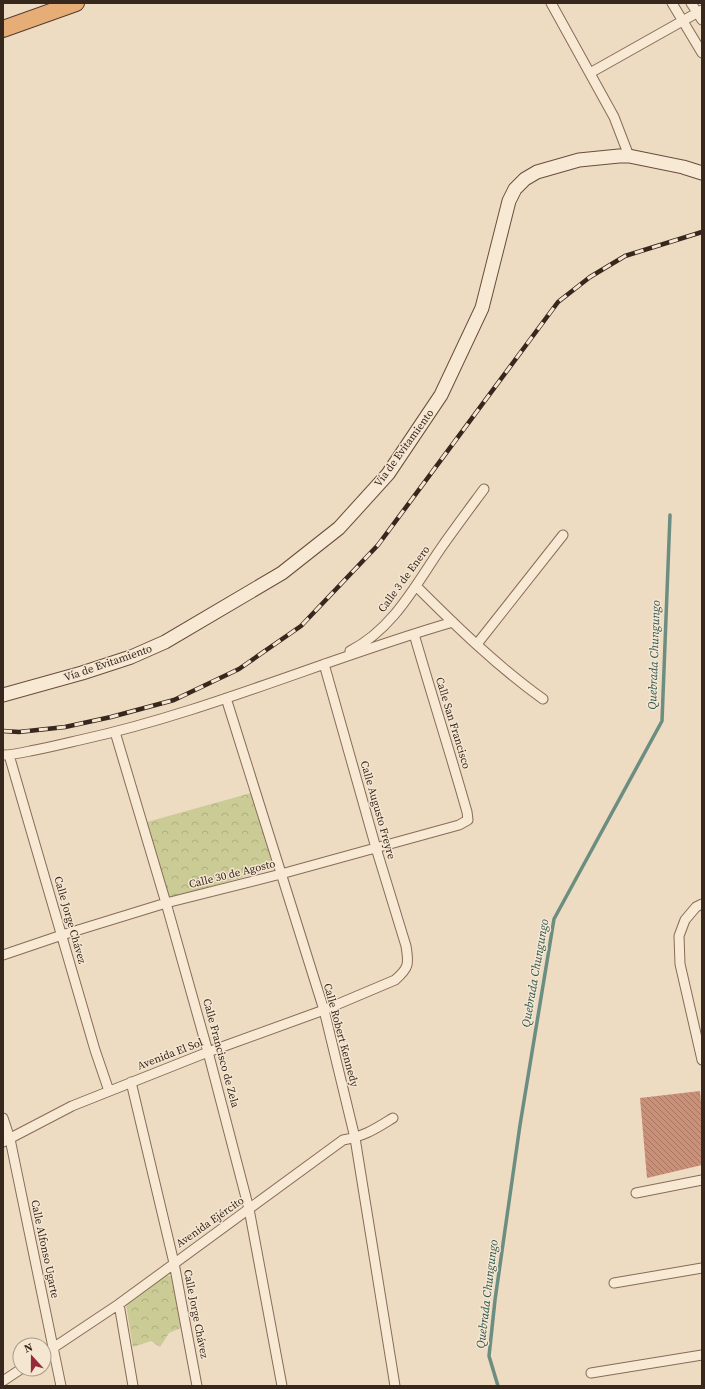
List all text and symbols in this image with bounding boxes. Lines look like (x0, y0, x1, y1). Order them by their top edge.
street label: Vía de Evitamiento (371, 406, 437, 490)
street label: Calle 3 de Enero (375, 543, 433, 615)
water label: Quebrada Chungungo (644, 600, 664, 710)
street label: Vía de Evitamiento (62, 641, 154, 685)
street label: Calle San Francisco (432, 675, 474, 771)
street label: Calle Augusto Freyre (357, 759, 399, 861)
street label: Calle 30 de Agosto (187, 856, 277, 892)
street label: Calle Jorge Chávez (50, 874, 90, 966)
water label: Quebrada Chungungo (518, 918, 552, 1028)
street label: Calle Robert Kennedy (320, 982, 362, 1089)
street label: Calle Francisco de Zela (199, 997, 243, 1110)
street label: Avenida El Sol (135, 1035, 205, 1073)
street label: Avenida Ejército (173, 1193, 247, 1251)
street label: Calle Alfonso Ugarte (27, 1198, 63, 1300)
water label: Quebrada Chungungo (472, 1239, 502, 1349)
street label: Calle Jorge Chávez (180, 1268, 212, 1360)
north arrow (12, 1337, 52, 1377)
text: N (22, 1340, 35, 1357)

